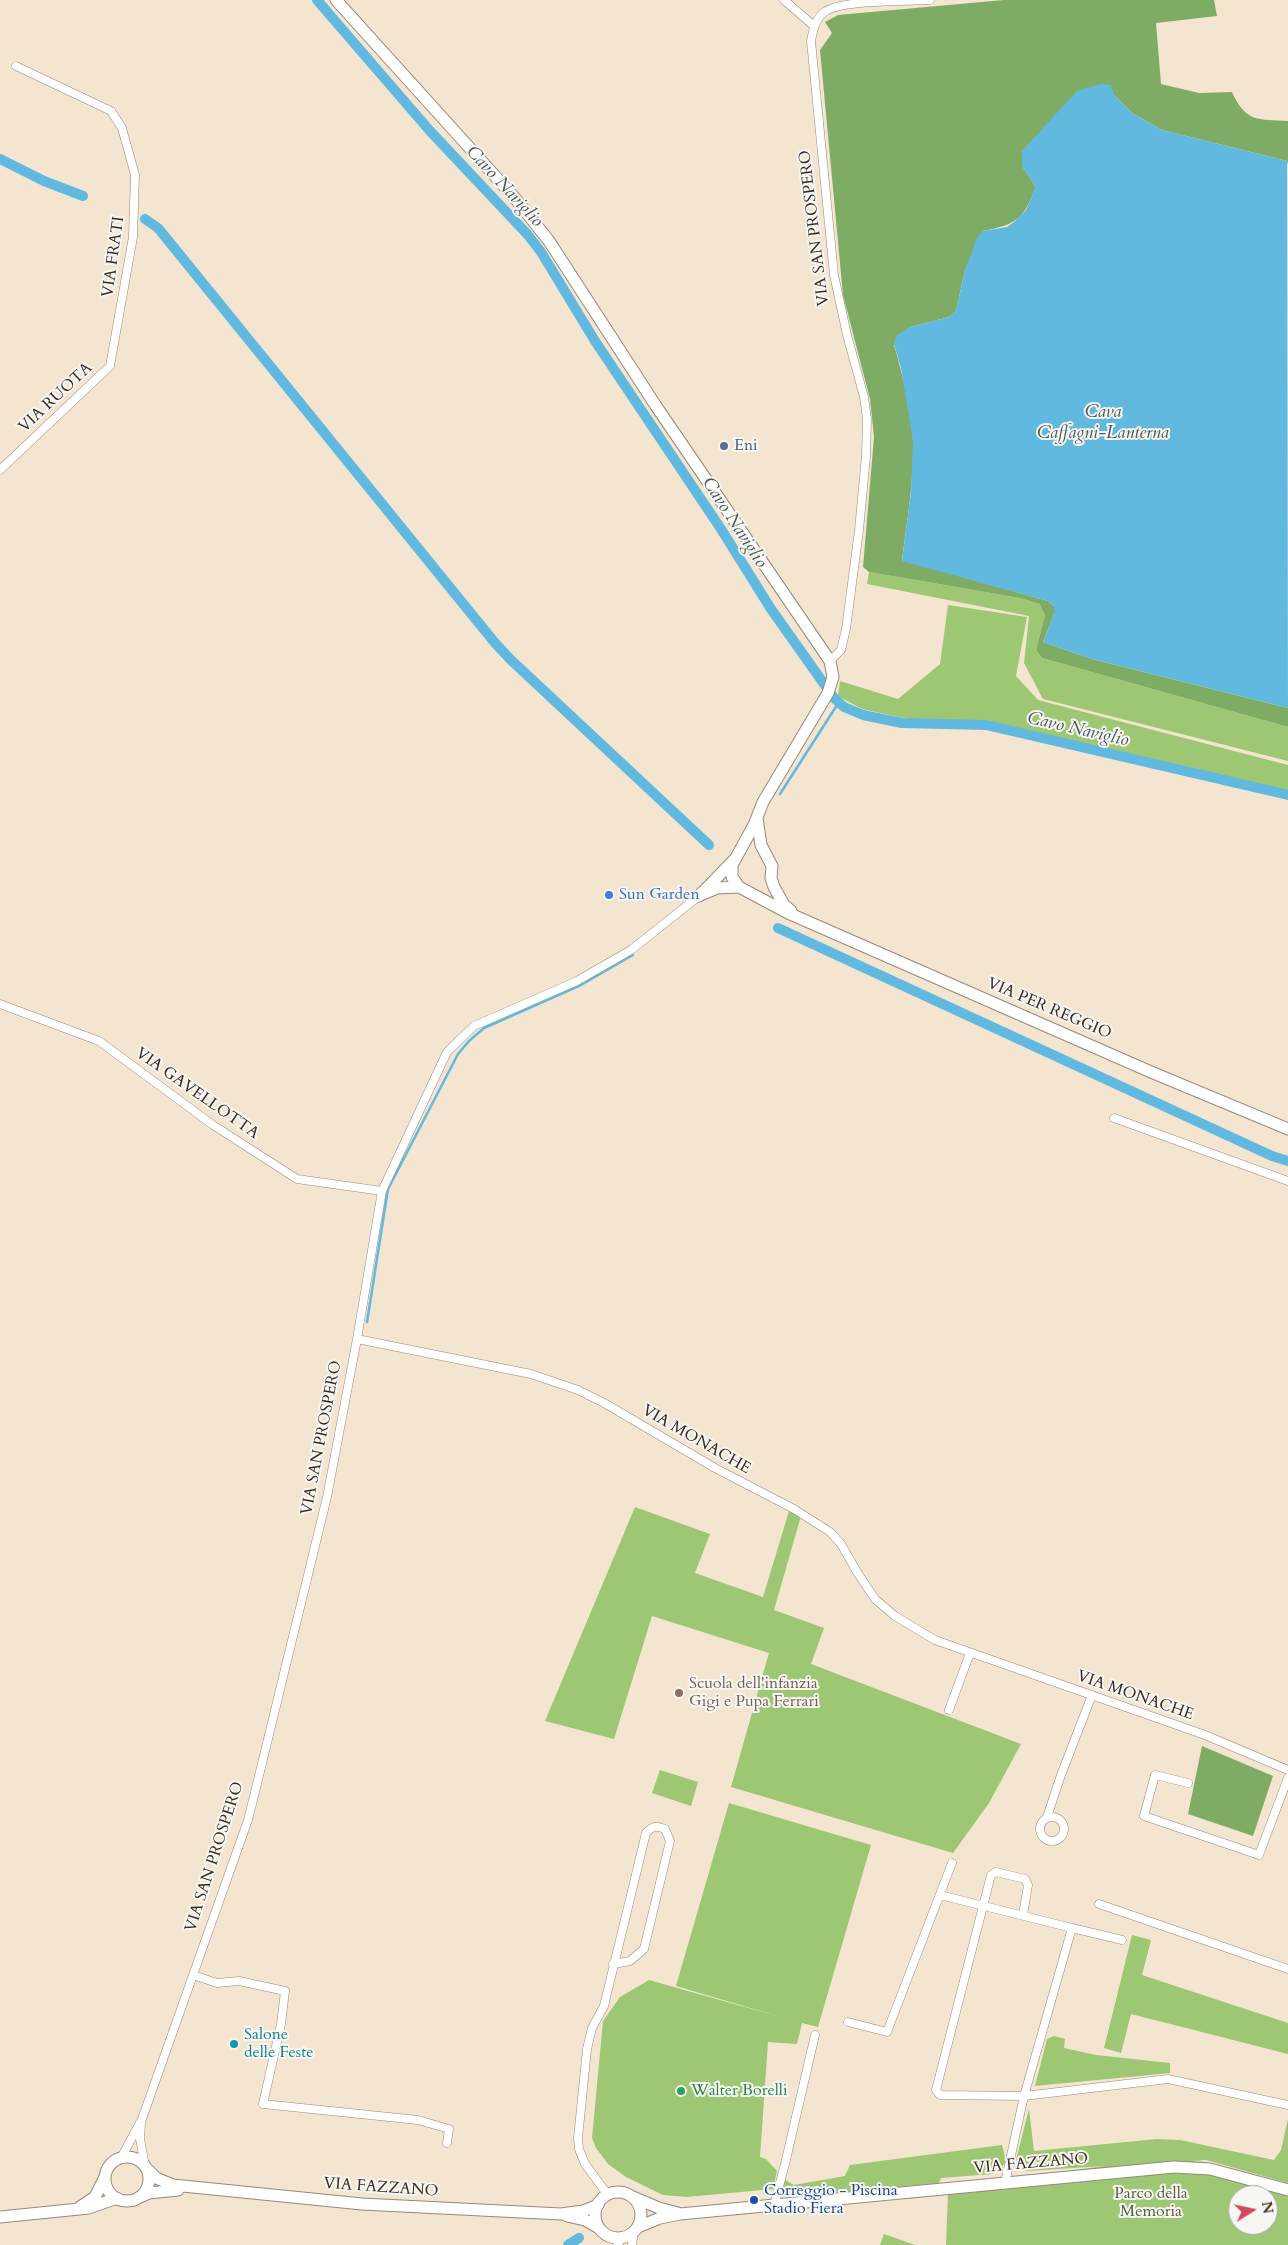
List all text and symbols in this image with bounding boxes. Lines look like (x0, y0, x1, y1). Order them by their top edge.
water label: Cavo Naviglio (461, 142, 547, 232)
street label: VIA SAN PROSPERO (796, 149, 834, 307)
street label: VIA FRATI (99, 215, 129, 299)
street label: VIA RUOTA (15, 359, 97, 437)
water label: Cava Caffagni-Lanterna (1037, 402, 1169, 444)
place label: Eni (734, 436, 757, 456)
marker: Eni (718, 440, 730, 452)
water label: Cavo Naviglio (697, 474, 771, 572)
water label: Cavo Naviglio (1025, 708, 1131, 752)
place label: Sun Garden (619, 885, 699, 905)
marker: Sun Garden (603, 889, 615, 901)
street label: VIA PER REGGIO (984, 974, 1114, 1044)
street label: VIA GAVELLOTTA (131, 1044, 263, 1144)
street label: VIA SAN PROSPERO (298, 1359, 346, 1517)
street label: VIA MONACHE (638, 1401, 754, 1479)
street label: VIA MONACHE (1074, 1667, 1196, 1725)
place label: Scuola dell'infanzia Gigi e Pupa Ferrari (689, 1674, 819, 1712)
marker: Scuola dell'infanzia Gigi e Pupa Ferrari (673, 1687, 685, 1699)
street label: VIA SAN PROSPERO (182, 1779, 248, 1935)
place label: Salone delle Feste (244, 2025, 314, 2063)
marker: Salone delle Feste (228, 2038, 240, 2050)
place label: Walter Borelli (691, 2081, 787, 2101)
marker: Walter Borelli (675, 2085, 687, 2097)
street label: VIA FAZZANO (973, 2149, 1089, 2179)
street label: VIA FAZZANO (323, 2174, 439, 2202)
place label: Correggio - Piscina Stadio Fiera (764, 2181, 898, 2219)
park label: Parco della Memoria (1114, 2184, 1188, 2222)
north arrow (1228, 2185, 1278, 2235)
marker: Correggio - Piscina Stadio Fiera (748, 2194, 760, 2206)
text: N (1257, 2200, 1278, 2215)

